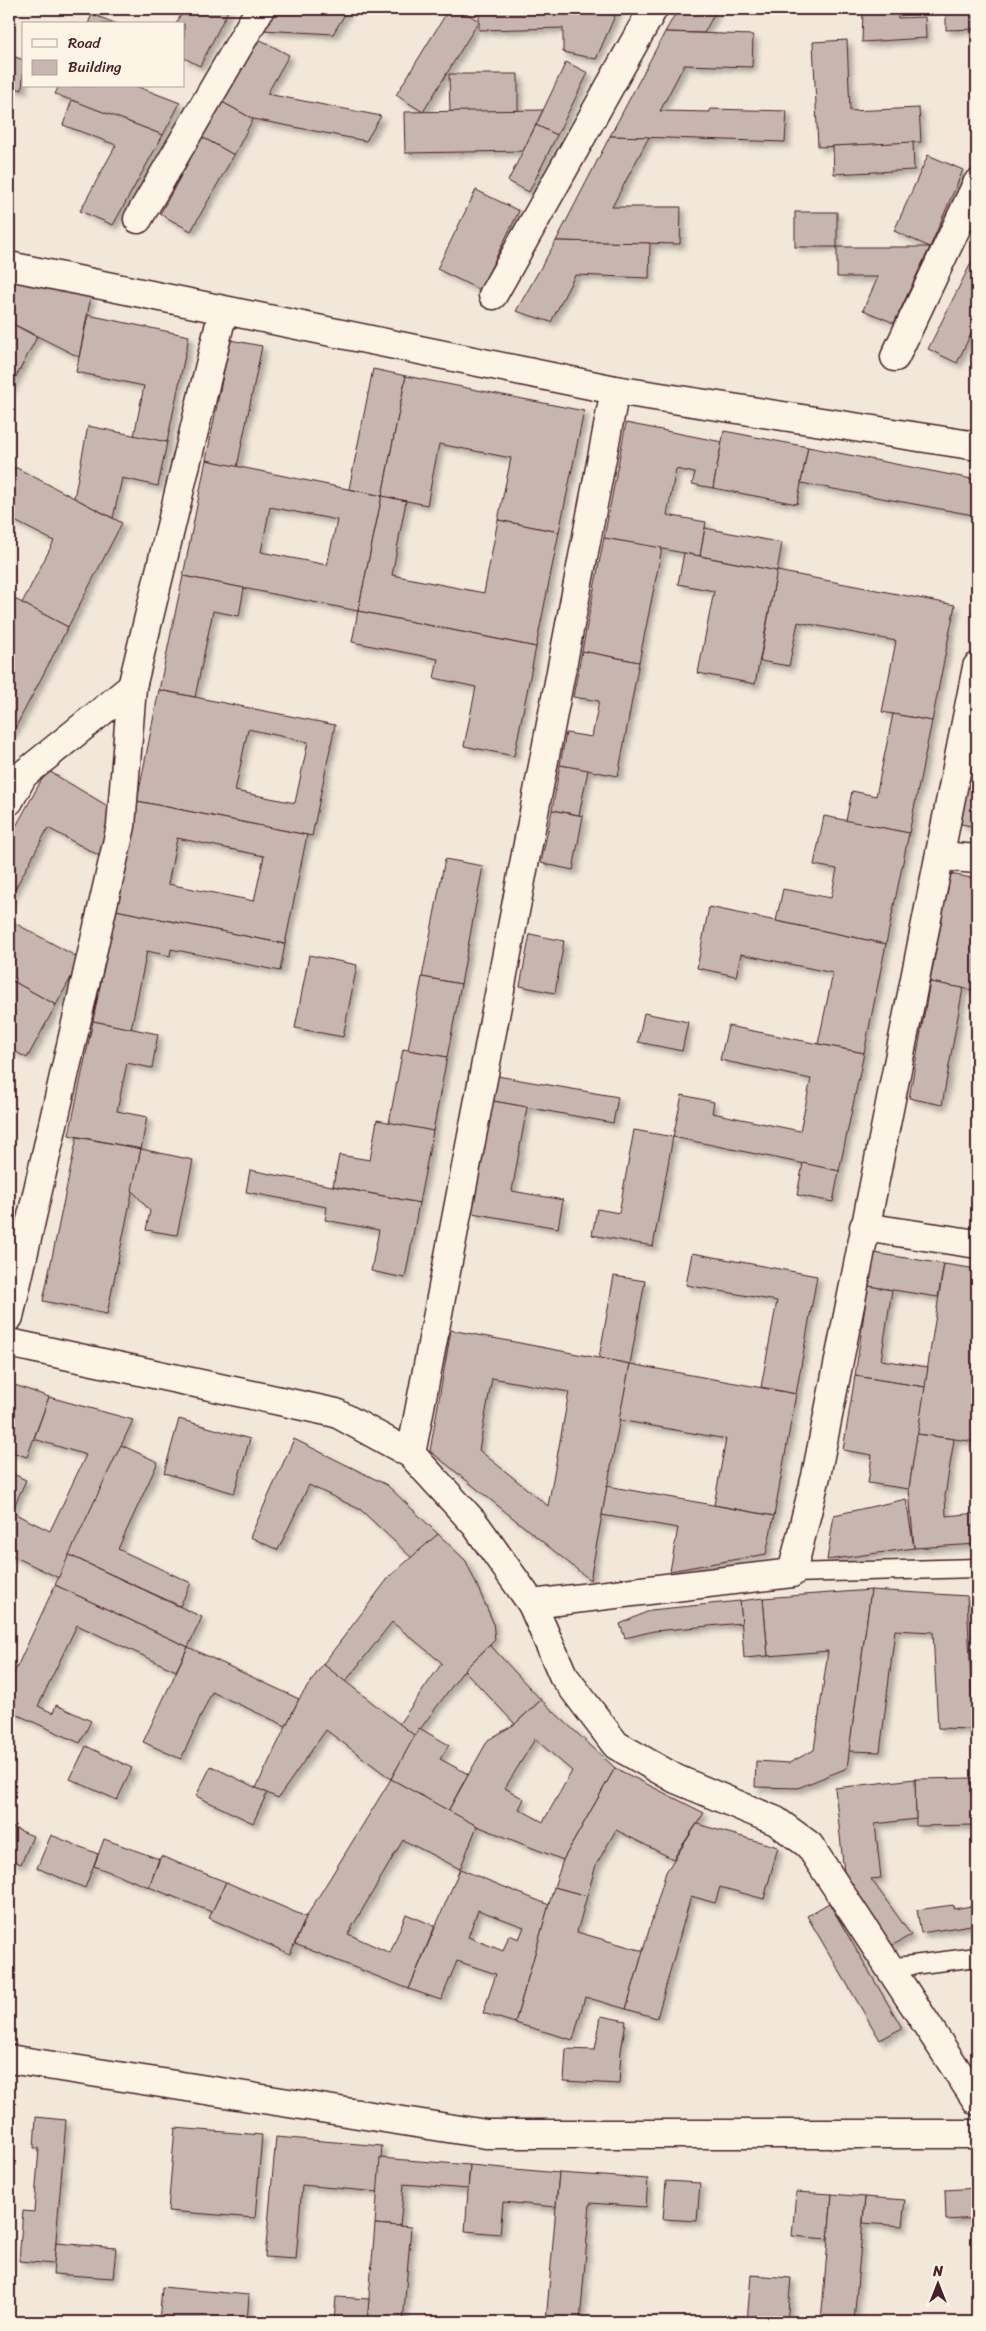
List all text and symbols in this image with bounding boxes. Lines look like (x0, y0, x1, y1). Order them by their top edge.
legend (22, 22, 185, 88)
text: Road (68, 30, 101, 56)
text: Building (68, 54, 122, 80)
north arrow (914, 2258, 964, 2308)
text: N (932, 2259, 943, 2284)

